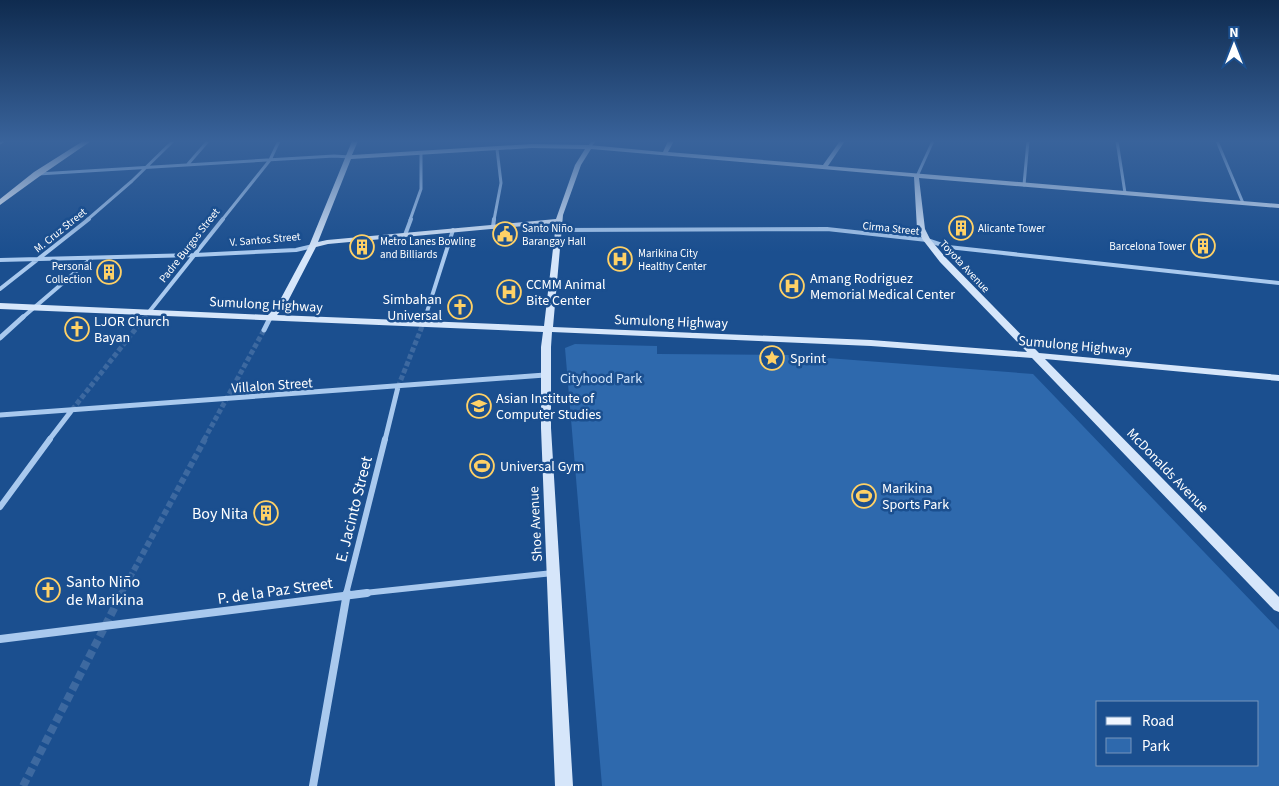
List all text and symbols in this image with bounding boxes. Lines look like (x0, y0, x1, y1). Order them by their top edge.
north arrow (1209, 20, 1259, 70)
text: N (1229, 23, 1239, 43)
street label: M. Cruz Street (31, 204, 90, 256)
street label: Padre Burgos Street (156, 205, 223, 286)
building icon: Alicante Tower (948, 215, 974, 241)
street label: Cirma Street (862, 218, 920, 239)
public building icon: Santo Niño Barangay Hall (492, 221, 518, 247)
place label: Santo Niño Barangay Hall (522, 221, 586, 249)
place label: Alicante Tower (978, 221, 1046, 236)
street label: V. Santos Street (229, 229, 301, 250)
building icon: Barcelona Tower (1190, 233, 1216, 259)
building icon: Metro Lanes Bowling and Billiards (349, 234, 375, 260)
place label: Metro Lanes Bowling and Billiards (380, 234, 476, 262)
street label: Toyota Avenue (936, 237, 993, 296)
place label: Barcelona Tower (1109, 239, 1186, 254)
hospital icon: Marikina City Healthy Center (607, 246, 633, 272)
place label: Marikina City Healthy Center (638, 246, 707, 274)
place label: Personal Collection (45, 259, 92, 287)
building icon: Personal Collection (96, 259, 122, 285)
place label: Amang Rodriguez Memorial Medical Center (810, 269, 955, 305)
hospital icon: Amang Rodriguez Memorial Medical Center (779, 273, 805, 299)
place label: CCMM Animal Bite Center (526, 275, 606, 311)
hospital icon: CCMM Animal Bite Center (496, 279, 522, 305)
place label: Simbahan Universal (383, 290, 442, 326)
street label: Sumulong Highway (209, 292, 324, 318)
church icon: Simbahan Universal (447, 294, 473, 320)
street label: Sumulong Highway (614, 310, 729, 334)
place label: LJOR Church Bayan (94, 312, 170, 348)
church icon: LJOR Church Bayan (64, 316, 90, 342)
street label: Sumulong Highway (1017, 331, 1133, 361)
place icon: Sprint (759, 345, 785, 371)
place label: Sprint (790, 349, 826, 369)
park label: Cityhood Park (560, 369, 642, 389)
street label: Villalon Street (231, 373, 314, 399)
place label: Asian Institute of Computer Studies (496, 389, 601, 425)
school or university icon: Asian Institute of Computer Studies (466, 393, 492, 419)
street label: McDonalds Avenue (1122, 424, 1213, 517)
street label: E. Jacinto Street (330, 453, 378, 565)
sports icon: Universal Gym (469, 453, 495, 479)
place label: Universal Gym (500, 457, 584, 477)
place label: Marikina Sports Park (882, 479, 949, 515)
sports icon: Marikina Sports Park (851, 483, 877, 509)
street label: Shoe Avenue (524, 486, 548, 562)
building icon: Boy Nita (253, 500, 279, 526)
place label: Boy Nita (192, 503, 248, 525)
place label: Santo Niño de Marikina (66, 571, 144, 611)
street label: P. de la Paz Street (216, 572, 335, 610)
church icon: Santo Niño de Marikina (35, 577, 61, 603)
legend (1096, 701, 1259, 766)
text: Road (1142, 711, 1174, 732)
text: Park (1142, 736, 1171, 757)

